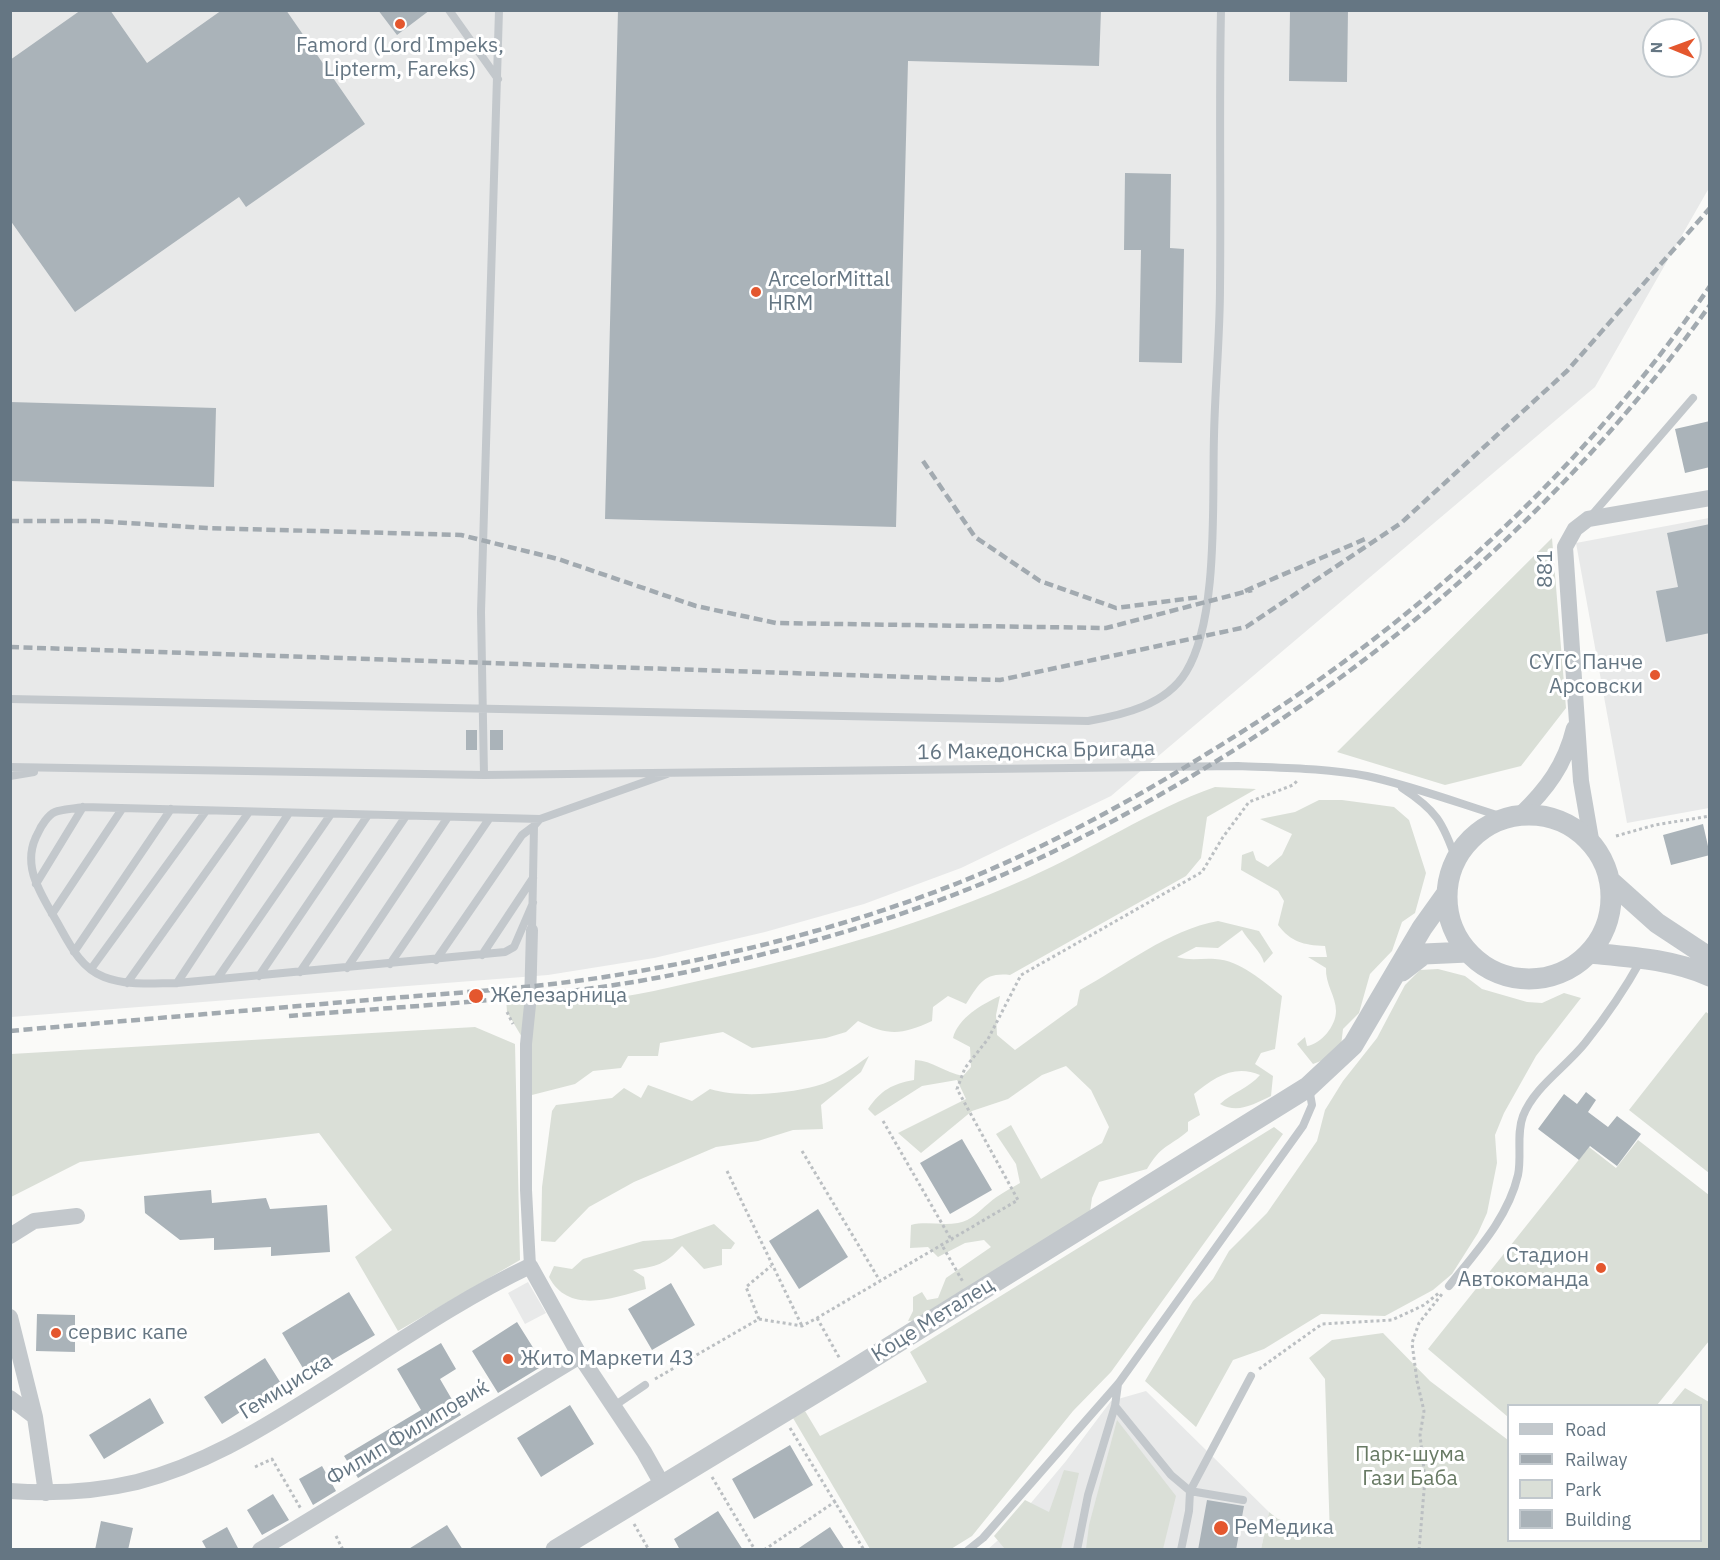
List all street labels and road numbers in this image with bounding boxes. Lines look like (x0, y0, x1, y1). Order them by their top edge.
street label: 881 (1533, 550, 1559, 588)
street label: 16 Македонска Бригада (917, 736, 1155, 766)
street label: Коце Металец (867, 1272, 999, 1368)
street label: Гемиџиска (235, 1349, 337, 1425)
street label: Филип Филиповиќ (322, 1375, 494, 1491)

